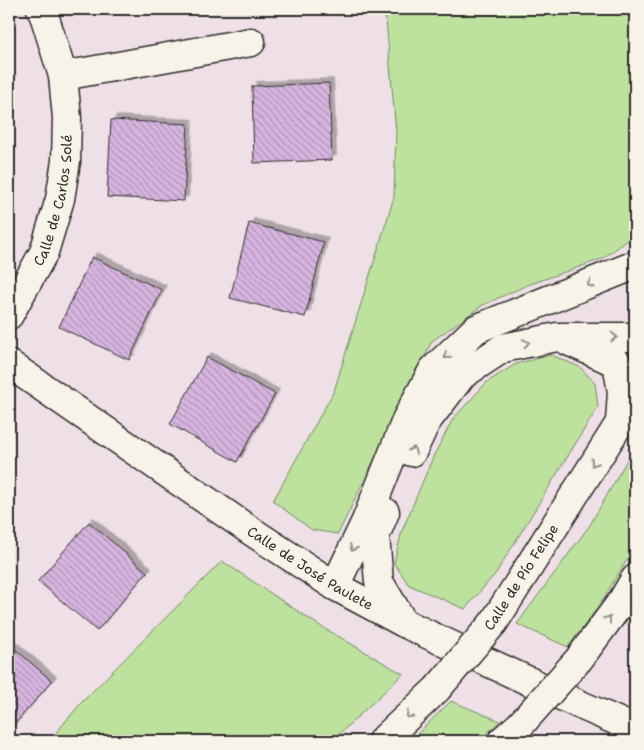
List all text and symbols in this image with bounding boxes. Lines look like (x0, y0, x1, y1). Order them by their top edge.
street label: Calle de Carlos Solé (29, 134, 76, 269)
one-way arrow (586, 277, 595, 288)
one-way arrow (610, 332, 618, 343)
one-way arrow (521, 338, 530, 349)
one-way arrow (444, 350, 453, 359)
one-way arrow (407, 446, 418, 455)
one-way arrow (591, 458, 600, 467)
street label: Calle de Pío Felipe (480, 520, 562, 634)
street label: Calle de José Paulete (244, 522, 377, 614)
one-way arrow (349, 543, 359, 552)
one-way arrow (603, 616, 611, 625)
one-way arrow (406, 709, 415, 718)

